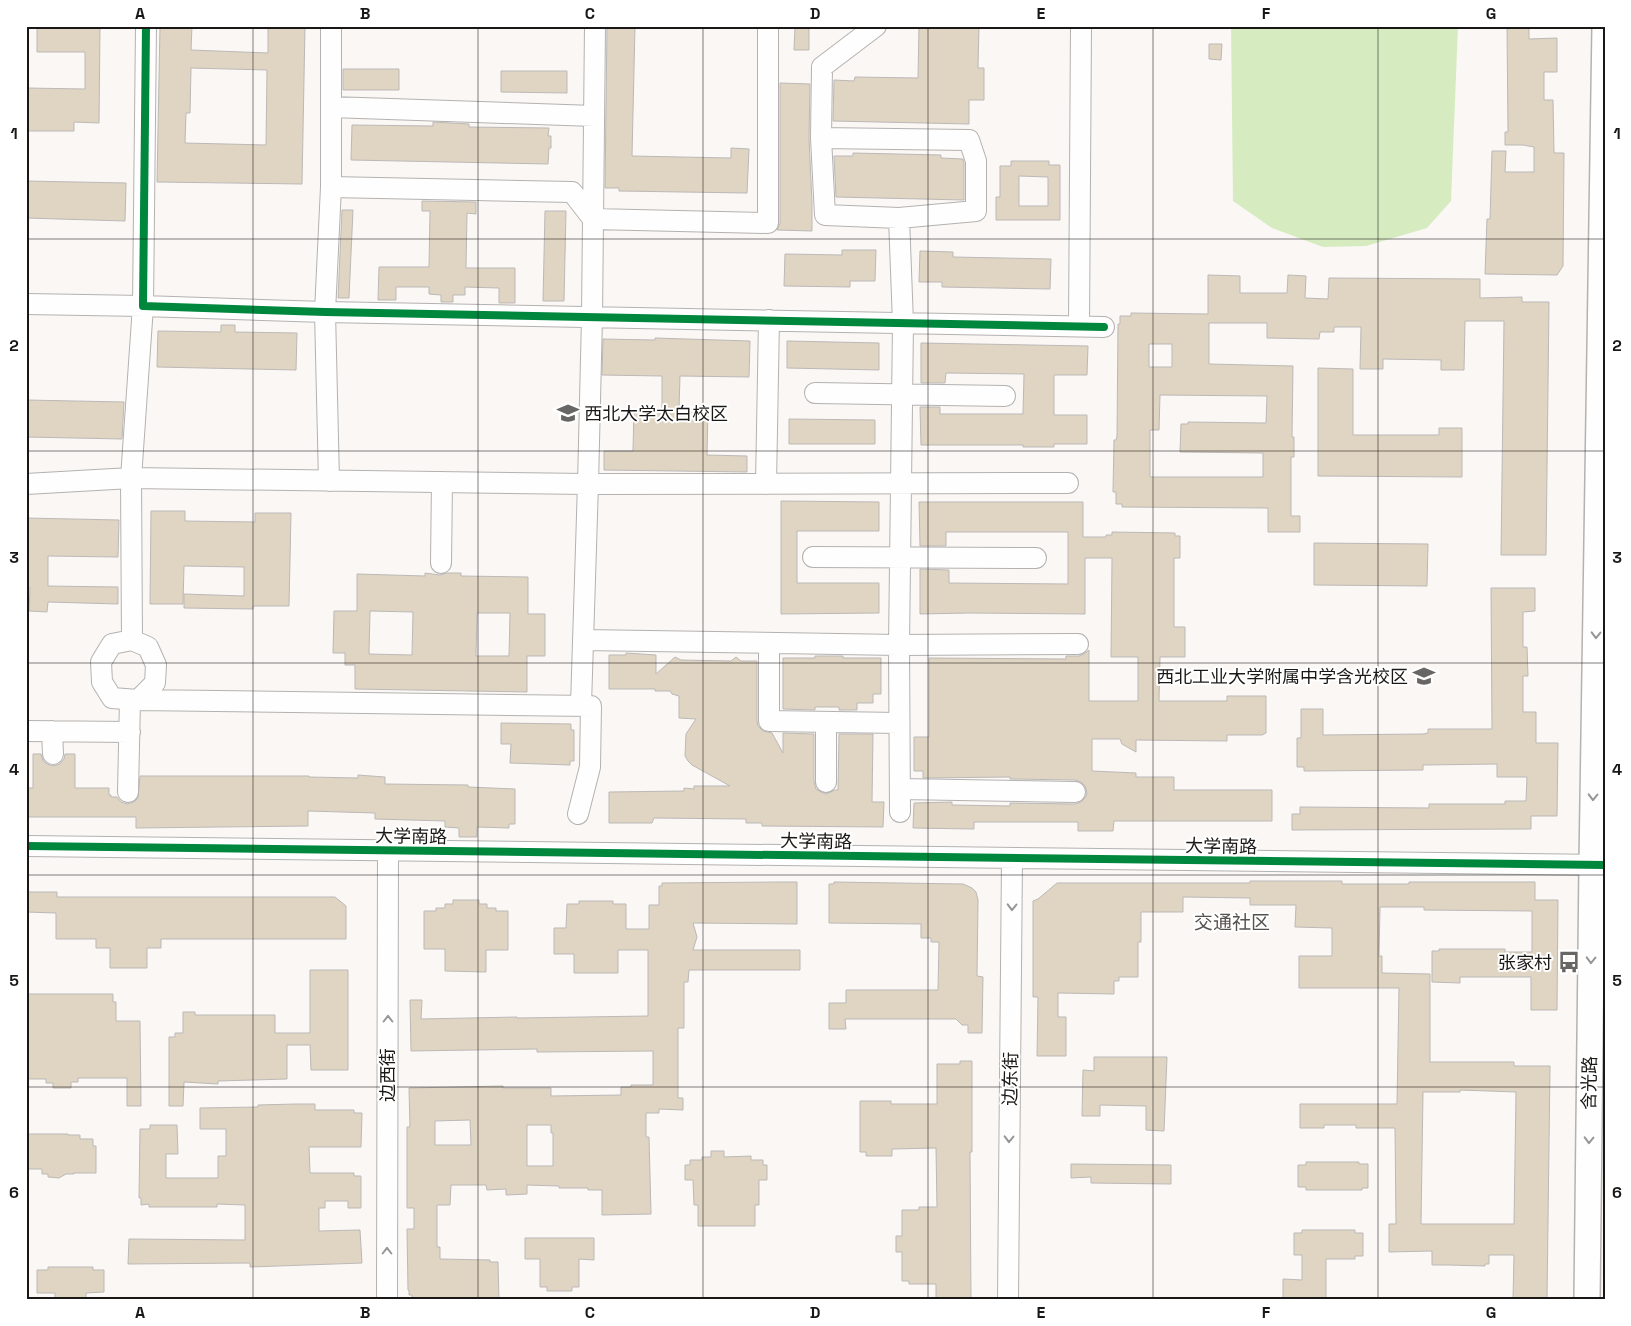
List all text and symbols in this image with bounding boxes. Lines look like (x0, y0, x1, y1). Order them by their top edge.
text: A (135, 3, 145, 24)
text: B (360, 3, 370, 24)
text: C (585, 3, 595, 24)
text: D (810, 3, 820, 24)
text: E (1037, 3, 1046, 24)
text: F (1262, 3, 1271, 24)
text: G (1486, 3, 1496, 24)
text: 1 (10, 123, 18, 144)
text: 1 (1613, 123, 1621, 144)
text: 2 (9, 335, 19, 356)
text: 2 (1612, 335, 1622, 356)
school or university icon: 西北大学太白校区 (555, 400, 581, 426)
place label: 西北大学太白校区 (584, 402, 728, 425)
text: 3 (9, 547, 19, 568)
text: 3 (1612, 547, 1622, 568)
one-way arrow (1590, 631, 1601, 639)
school or university icon: 西北工业大学附属中学含光校区 (1411, 663, 1437, 689)
place label: 西北工业大学附属中学含光校区 (1156, 665, 1408, 688)
text: 4 (9, 759, 19, 780)
text: 4 (1612, 759, 1622, 780)
one-way arrow (1588, 794, 1598, 802)
street label: 大学南路 (375, 824, 447, 848)
street label: 大学南路 (780, 829, 852, 853)
street label: 大学南路 (1185, 834, 1257, 858)
one-way arrow (1007, 904, 1017, 911)
district label: 交通社区 (1194, 910, 1270, 935)
bus stop icon: 张家村 (1556, 949, 1582, 975)
place label: 张家村 (1498, 951, 1552, 974)
one-way arrow (1586, 956, 1596, 964)
text: 5 (9, 970, 19, 991)
text: 5 (1612, 970, 1622, 991)
one-way arrow (383, 1014, 393, 1022)
street label: 边西街 (376, 1048, 399, 1102)
street label: 边东街 (998, 1052, 1022, 1106)
street label: 含光路 (1577, 1056, 1601, 1110)
one-way arrow (1004, 1136, 1014, 1144)
one-way arrow (1584, 1136, 1594, 1144)
text: 6 (9, 1182, 19, 1203)
text: 6 (1612, 1182, 1622, 1203)
one-way arrow (382, 1247, 392, 1254)
text: A (135, 1302, 145, 1323)
text: B (360, 1302, 370, 1323)
text: C (585, 1302, 595, 1323)
text: D (810, 1302, 820, 1323)
text: E (1037, 1302, 1046, 1323)
text: F (1262, 1302, 1271, 1323)
text: G (1486, 1302, 1496, 1323)

